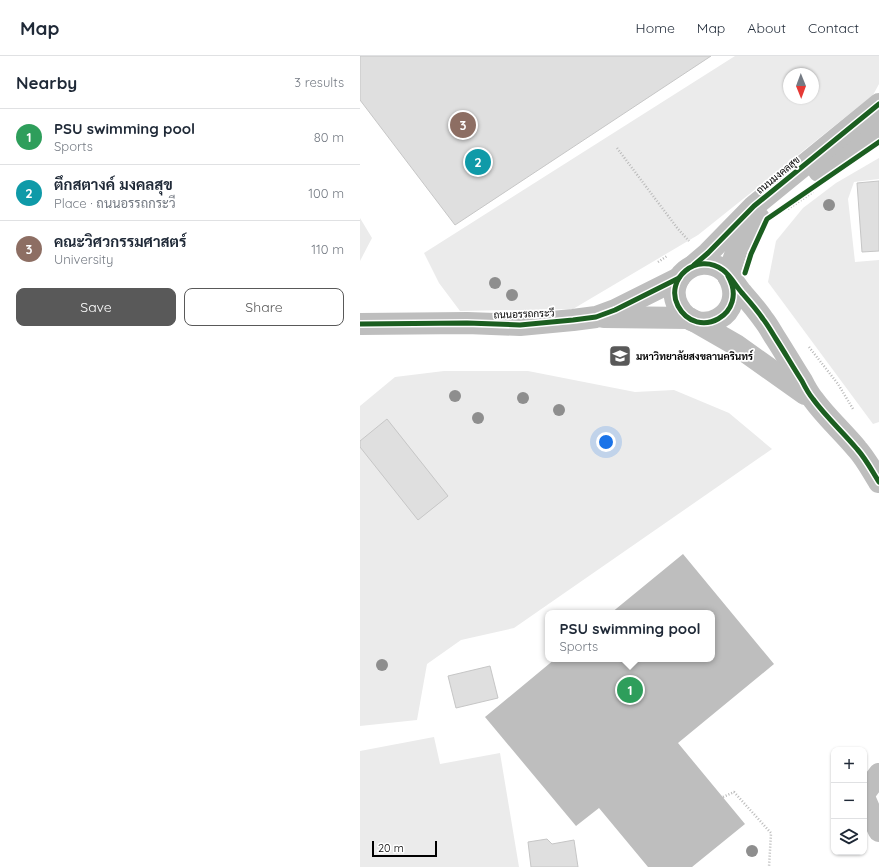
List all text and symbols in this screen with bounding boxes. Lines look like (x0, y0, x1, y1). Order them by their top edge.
text: Map (20, 16, 59, 40)
text: Home (636, 19, 675, 37)
text: Map (697, 19, 725, 37)
text: About (747, 19, 786, 37)
text: Contact (808, 19, 859, 37)
north arrow (783, 68, 819, 104)
text: Nearby (16, 72, 77, 93)
text: 3 results (294, 74, 344, 90)
pin: 3 (450, 110, 476, 140)
text: PSU swimming pool (54, 119, 195, 138)
text: 1 (26, 129, 32, 145)
text: 80 m (314, 129, 344, 145)
text: Sports (54, 138, 93, 154)
pin: 2 (465, 147, 491, 177)
street label: ถนนมงคลสุข (753, 153, 803, 197)
text: ตึกสตางค์ มงคลสุข (54, 175, 173, 194)
text: 2 (25, 185, 33, 201)
text: 100 m (308, 185, 344, 201)
text: Place · ถนนอรรถกระวี (54, 195, 176, 211)
text: คณะวิศวกรรมศาสตร์ (54, 232, 187, 251)
text: 3 (26, 241, 32, 257)
text: 110 m (311, 241, 344, 257)
text: University (54, 251, 113, 267)
button: Save (16, 288, 176, 326)
button: Share (184, 288, 344, 326)
street label: ถนนอรรถกระวี (493, 306, 555, 322)
school or university icon: มหาวิทยาลัยสงขลานครินทร์ (607, 343, 633, 369)
place label: มหาวิทยาลัยสงขลานครินทร์ (636, 349, 754, 363)
your location (596, 432, 616, 452)
popup (545, 610, 715, 662)
text: PSU swimming pool (559, 619, 701, 638)
text: Sports (559, 638, 598, 654)
pin: 1 (617, 675, 643, 705)
map controls (831, 747, 867, 855)
button: + (831, 747, 867, 783)
button: − (831, 783, 867, 819)
button: layers (831, 819, 867, 855)
scale bar (372, 839, 437, 858)
text: 20 m (378, 841, 404, 855)

